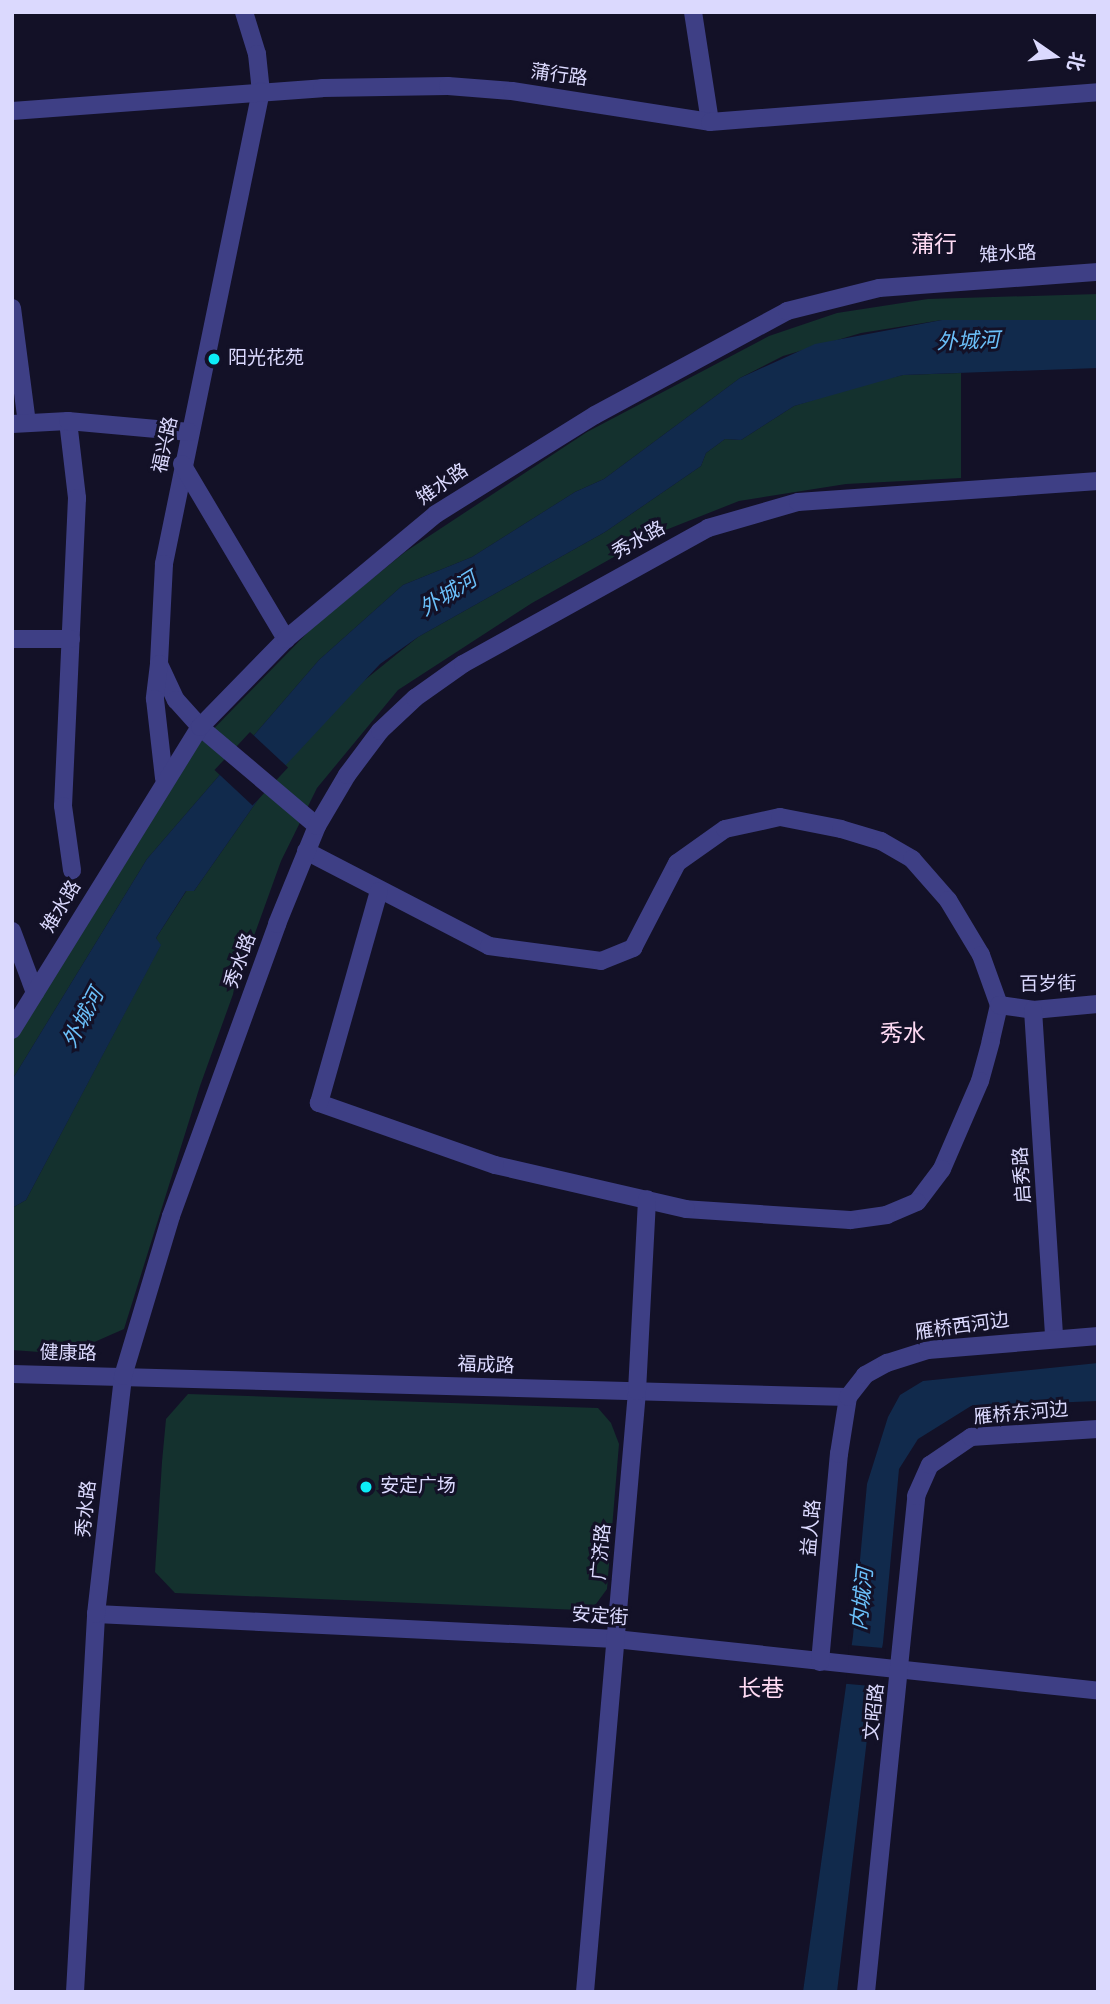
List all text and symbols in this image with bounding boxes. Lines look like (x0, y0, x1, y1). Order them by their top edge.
north arrow (1019, 21, 1089, 91)
text: 北 (1059, 49, 1090, 74)
street label: 蒲行路 (529, 61, 589, 91)
district label: 蒲行 (911, 231, 957, 259)
street label: 雉水路 (979, 242, 1037, 268)
water label: 外城河 (936, 327, 1000, 355)
place label: 阳光花苑 (228, 348, 304, 370)
marker: 阳光花苑 (206, 351, 222, 367)
street label: 福兴路 (149, 415, 183, 475)
street label: 雉水路 (413, 459, 473, 511)
street label: 秀水路 (609, 517, 669, 565)
water label: 外城河 (415, 567, 481, 621)
street label: 雉水路 (38, 877, 86, 937)
street label: 秀水路 (221, 930, 261, 992)
street label: 百岁街 (1019, 973, 1077, 997)
water label: 外城河 (57, 984, 109, 1052)
district label: 秀水 (880, 1020, 926, 1048)
street label: 启秀路 (1010, 1146, 1036, 1204)
street label: 雁桥西河边 (913, 1309, 1011, 1345)
street label: 健康路 (39, 1342, 97, 1366)
street label: 福成路 (457, 1354, 515, 1378)
street label: 雁桥东河边 (973, 1399, 1069, 1429)
place label: 安定广场 (380, 1476, 456, 1498)
street label: 秀水路 (73, 1479, 101, 1539)
marker: 安定广场 (358, 1479, 374, 1495)
street label: 益人路 (798, 1499, 826, 1557)
street label: 广济路 (588, 1523, 616, 1581)
water label: 内城河 (846, 1566, 878, 1632)
street label: 安定街 (571, 1604, 629, 1630)
district label: 长巷 (738, 1675, 784, 1703)
street label: 文昭路 (861, 1682, 889, 1742)

